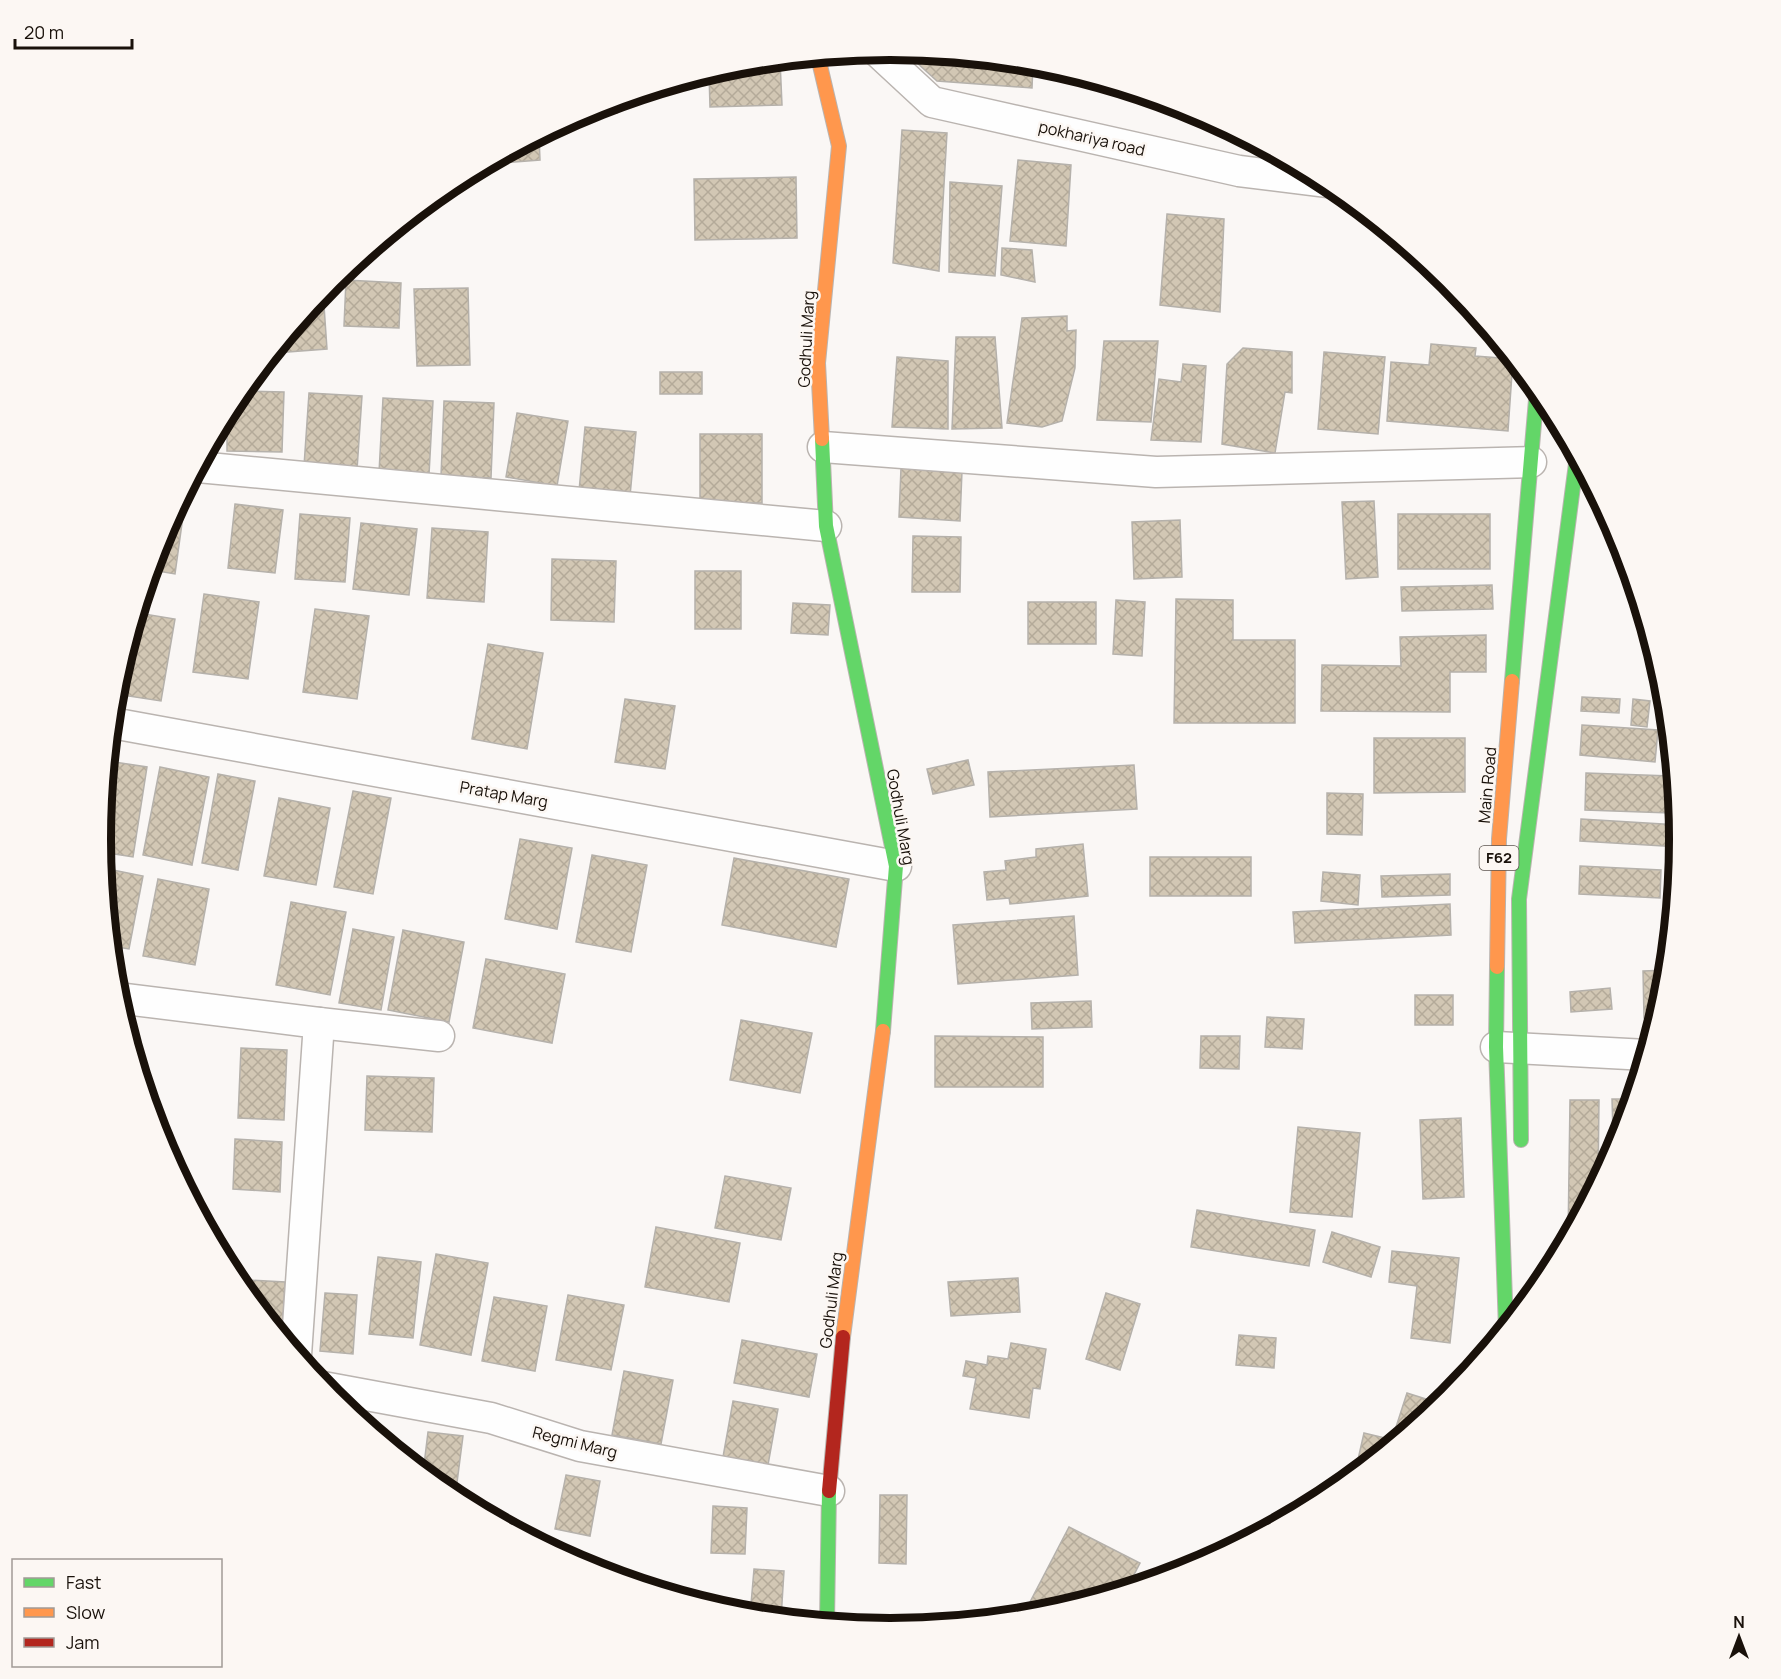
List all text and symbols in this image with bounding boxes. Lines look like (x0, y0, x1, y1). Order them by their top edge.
scale bar (15, 12, 132, 50)
text: 20 m (24, 20, 64, 44)
street label: pokhariya road (1037, 115, 1147, 161)
street label: Godhuli Marg (792, 290, 820, 388)
street label: Main Road (1473, 746, 1501, 824)
street label: Godhuli Marg (882, 767, 920, 867)
street label: Pratap Marg (458, 775, 550, 813)
road number: F62 (1480, 846, 1518, 870)
street label: Godhuli Marg (814, 1250, 848, 1350)
street label: Regmi Marg (530, 1421, 620, 1463)
legend (12, 1559, 222, 1667)
text: Fast (66, 1570, 101, 1594)
text: Slow (66, 1600, 106, 1624)
north arrow (1709, 1607, 1769, 1667)
text: N (1733, 1611, 1745, 1633)
text: Jam (66, 1630, 100, 1654)

